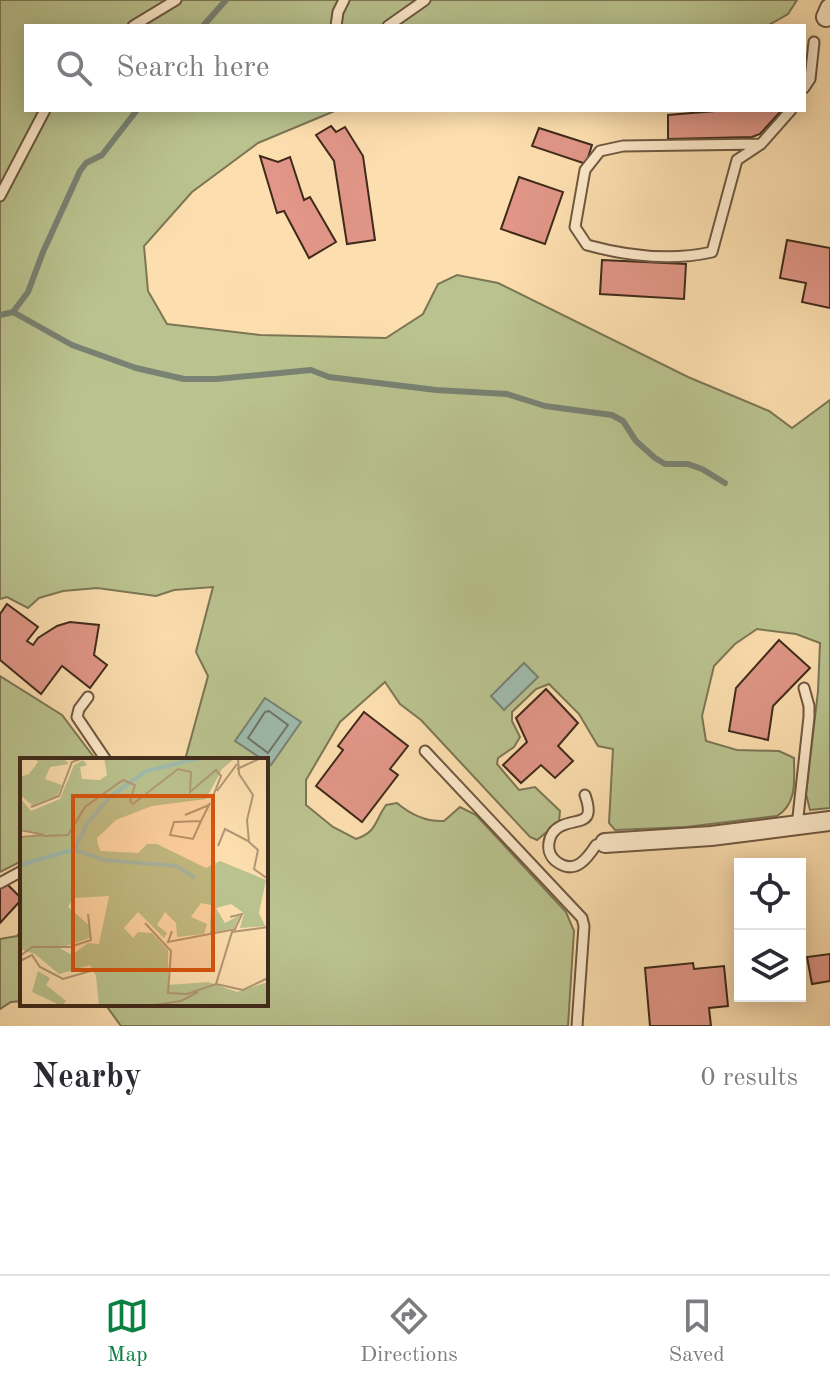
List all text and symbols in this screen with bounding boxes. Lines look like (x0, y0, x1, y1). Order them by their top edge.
search box (24, 24, 806, 112)
icon: search (52, 46, 96, 90)
text: Search here (116, 53, 270, 83)
inset map (20, 758, 268, 1006)
map controls (734, 858, 806, 1002)
button: locate (734, 858, 806, 930)
button: layers (734, 930, 806, 1002)
text: Nearby (32, 1061, 142, 1095)
text: 0 results (700, 1065, 798, 1091)
tab: Map (105, 1294, 149, 1369)
tab: Directions (360, 1294, 458, 1369)
tab: Saved (669, 1294, 725, 1369)

